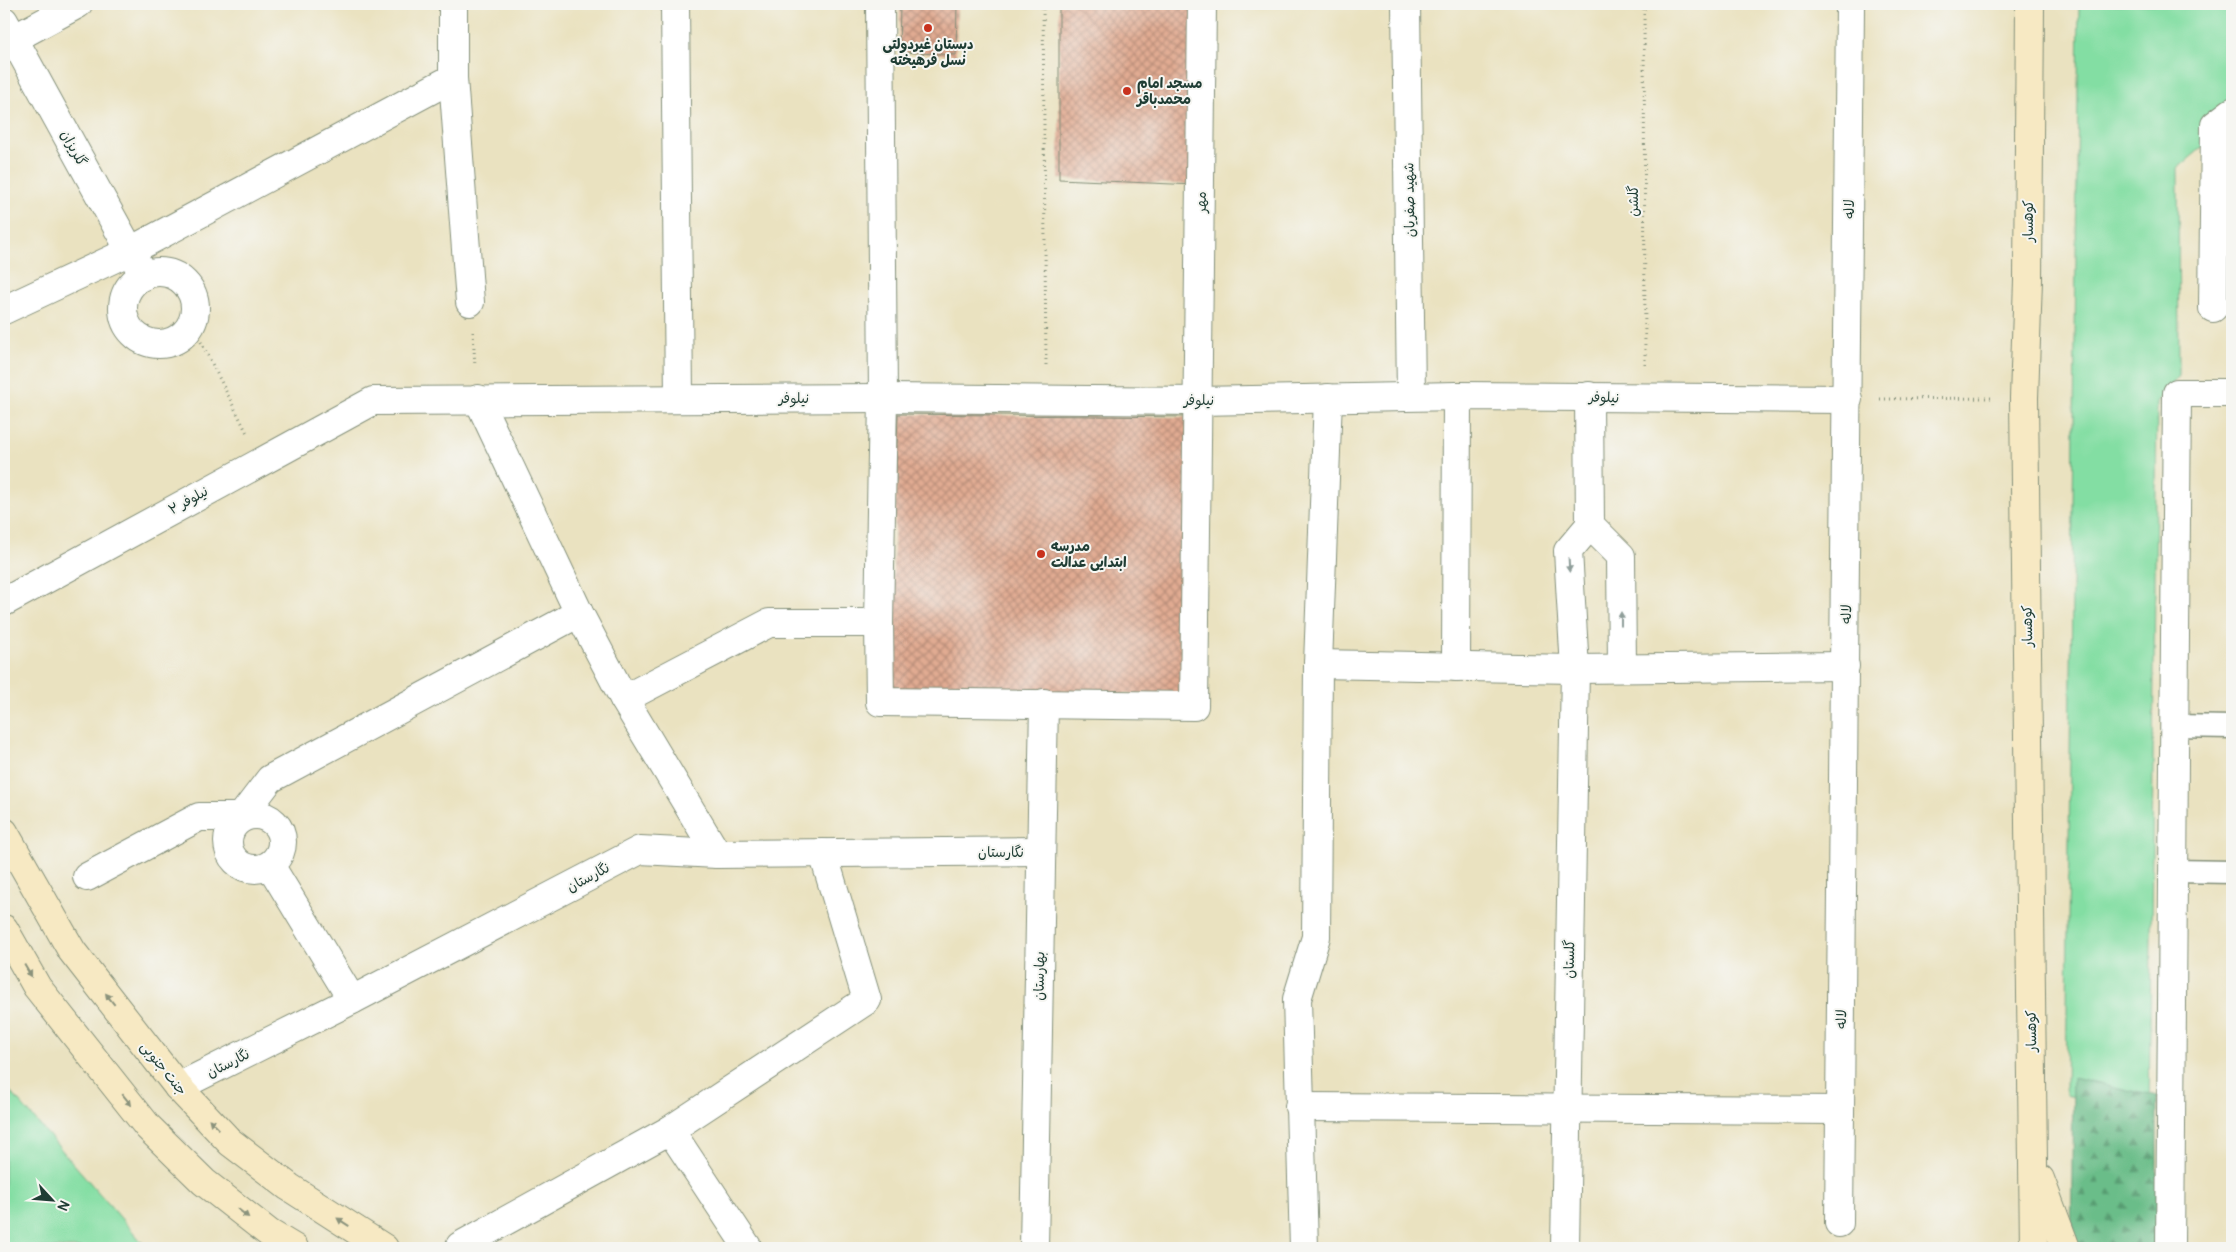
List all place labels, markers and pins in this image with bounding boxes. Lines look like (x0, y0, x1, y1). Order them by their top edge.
marker: دبستان غیردولتی نسل فرهیخته (922, 22, 934, 34)
place label: دبستان غیردولتی نسل فرهیخته (882, 36, 974, 69)
place label: مسجد امام محمدباقر (1135, 75, 1202, 108)
marker: مسجد امام محمدباقر (1121, 85, 1133, 97)
place label: مدرسه ابتدایی عدالت (1051, 538, 1127, 571)
marker: مدرسه ابتدایی عدالت (1035, 548, 1047, 560)

